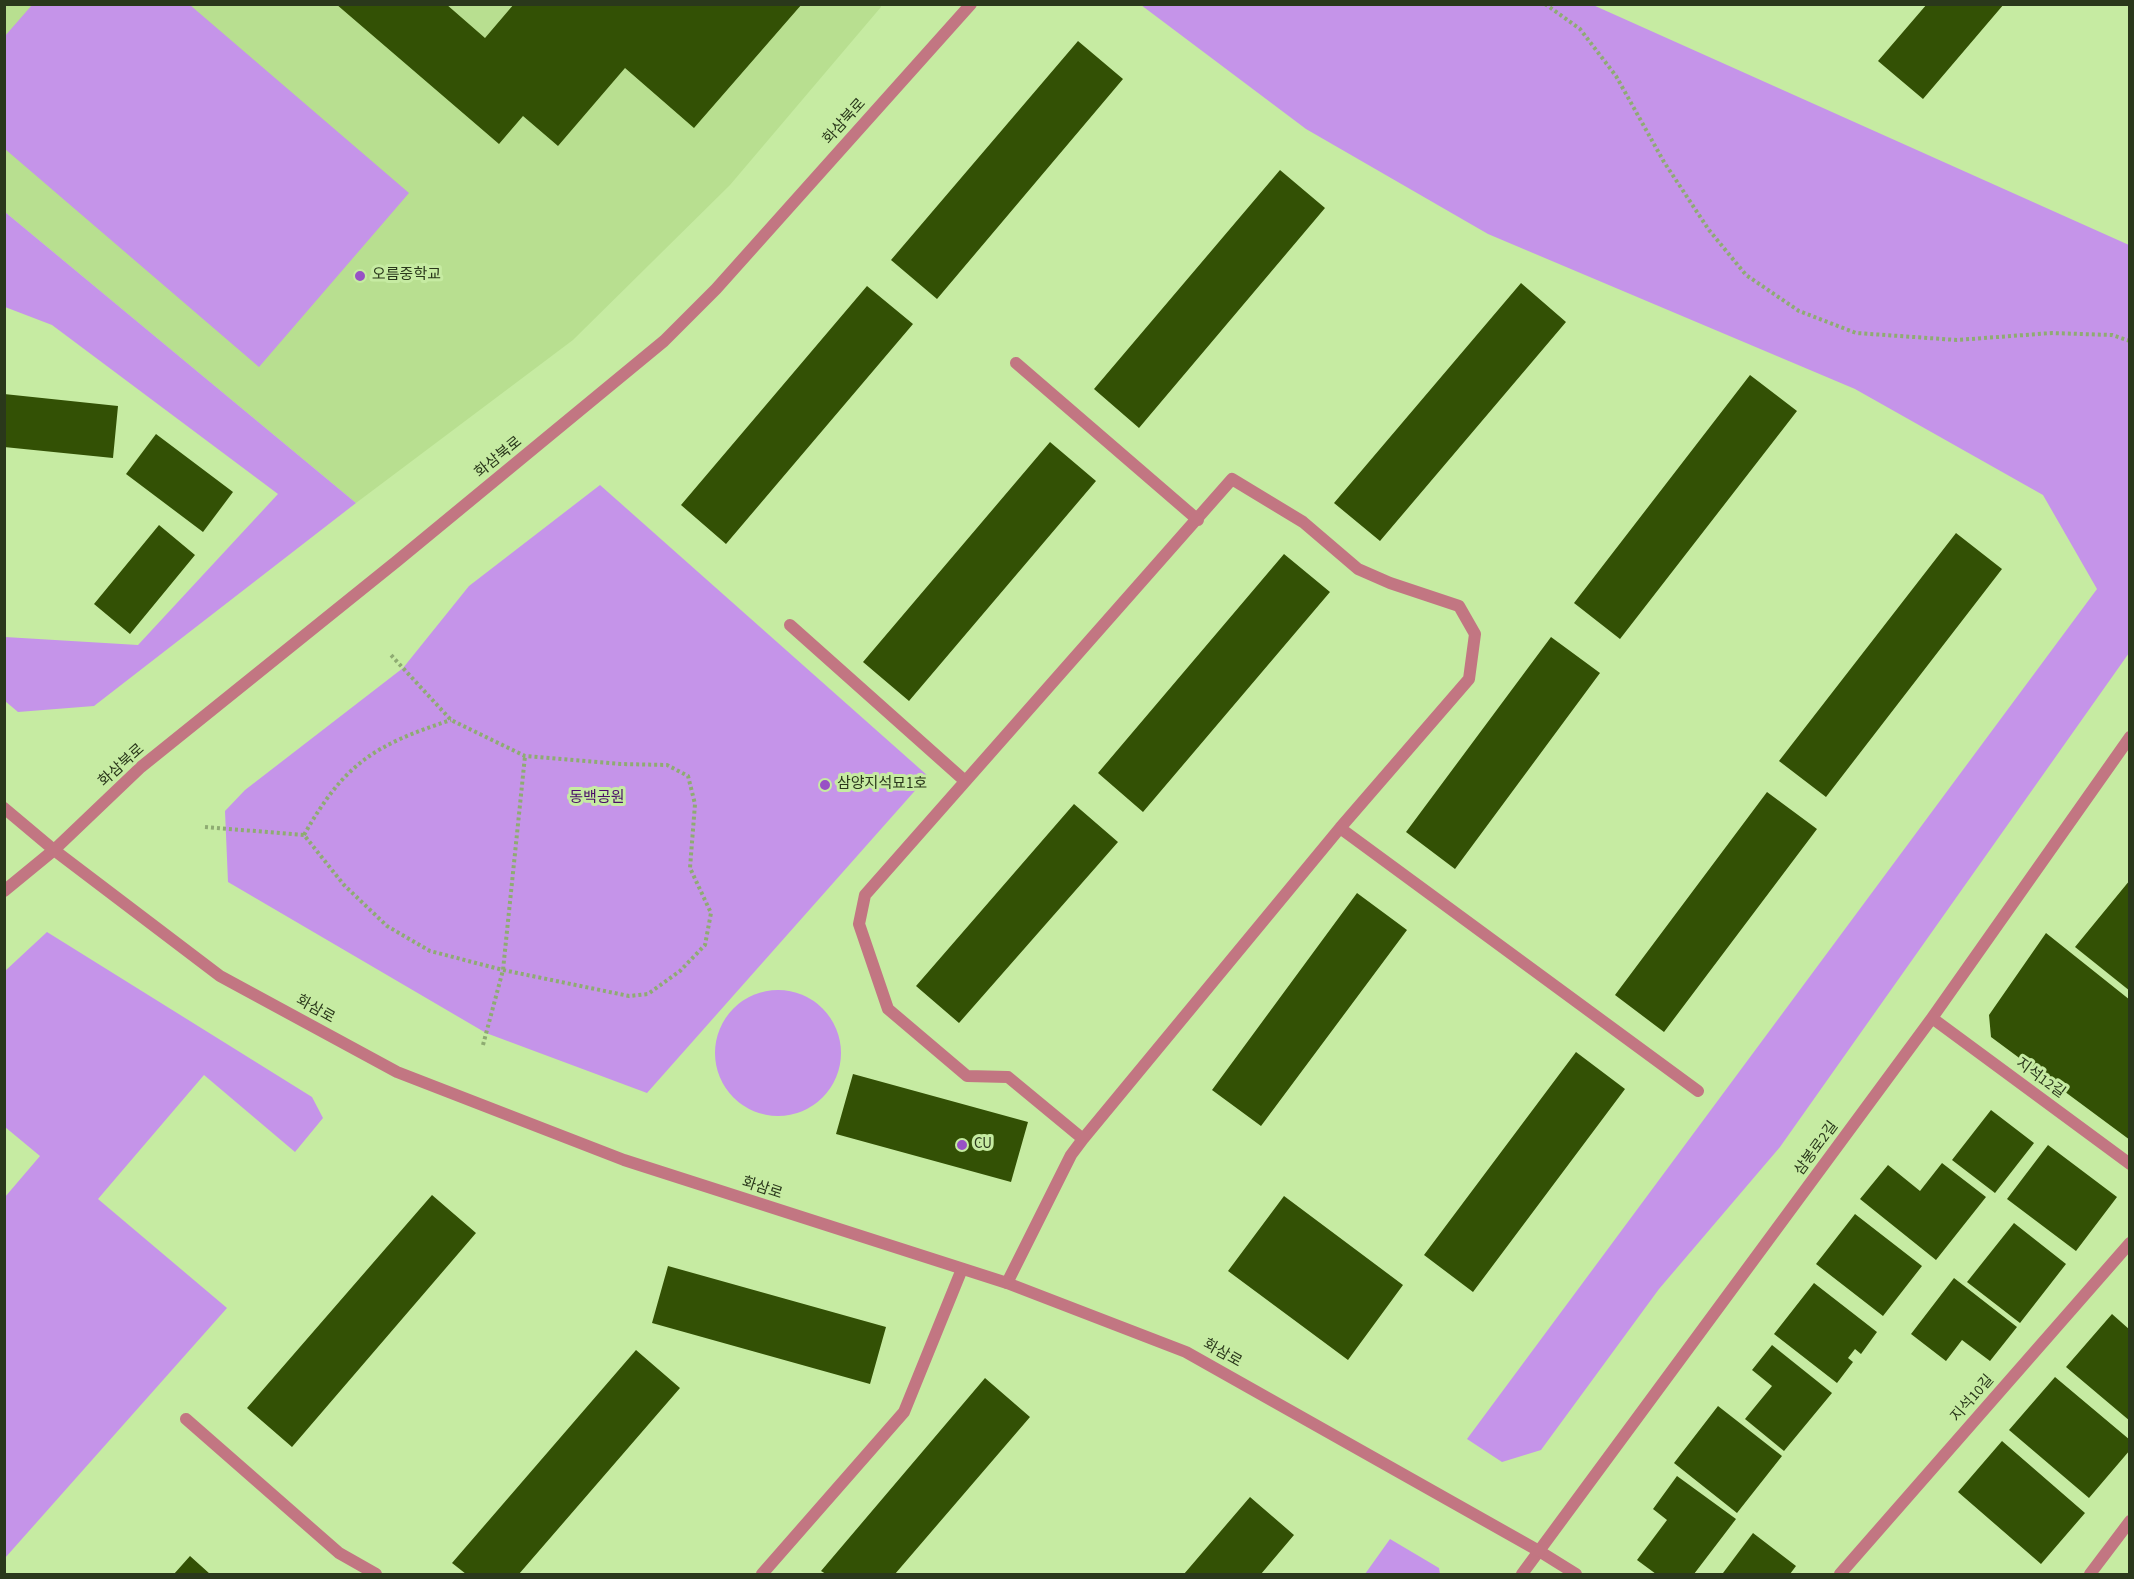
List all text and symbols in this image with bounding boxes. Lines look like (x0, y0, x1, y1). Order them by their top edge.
street label: 화삼북로 (820, 95, 870, 149)
place label: 오름중학교 (372, 267, 441, 285)
marker: 오름중학교 (353, 269, 367, 283)
street label: 화삼북로 (472, 434, 526, 482)
street label: 화삼북로 (95, 741, 149, 791)
place label: 삼양지석묘1호 (837, 776, 927, 794)
marker: 삼양지석묘1호 (818, 778, 832, 792)
park label: 동백공원 (569, 790, 625, 808)
street label: 화삼로 (293, 992, 337, 1028)
street label: 지석12길 (2012, 1055, 2068, 1103)
street label: 삼봉로2길 (1791, 1118, 1843, 1180)
place label: CU (974, 1136, 992, 1154)
marker: CU (955, 1138, 969, 1152)
street label: 화삼로 (740, 1174, 784, 1204)
street label: 화삼로 (1200, 1336, 1244, 1372)
street label: 지석10길 (1948, 1372, 1998, 1426)

